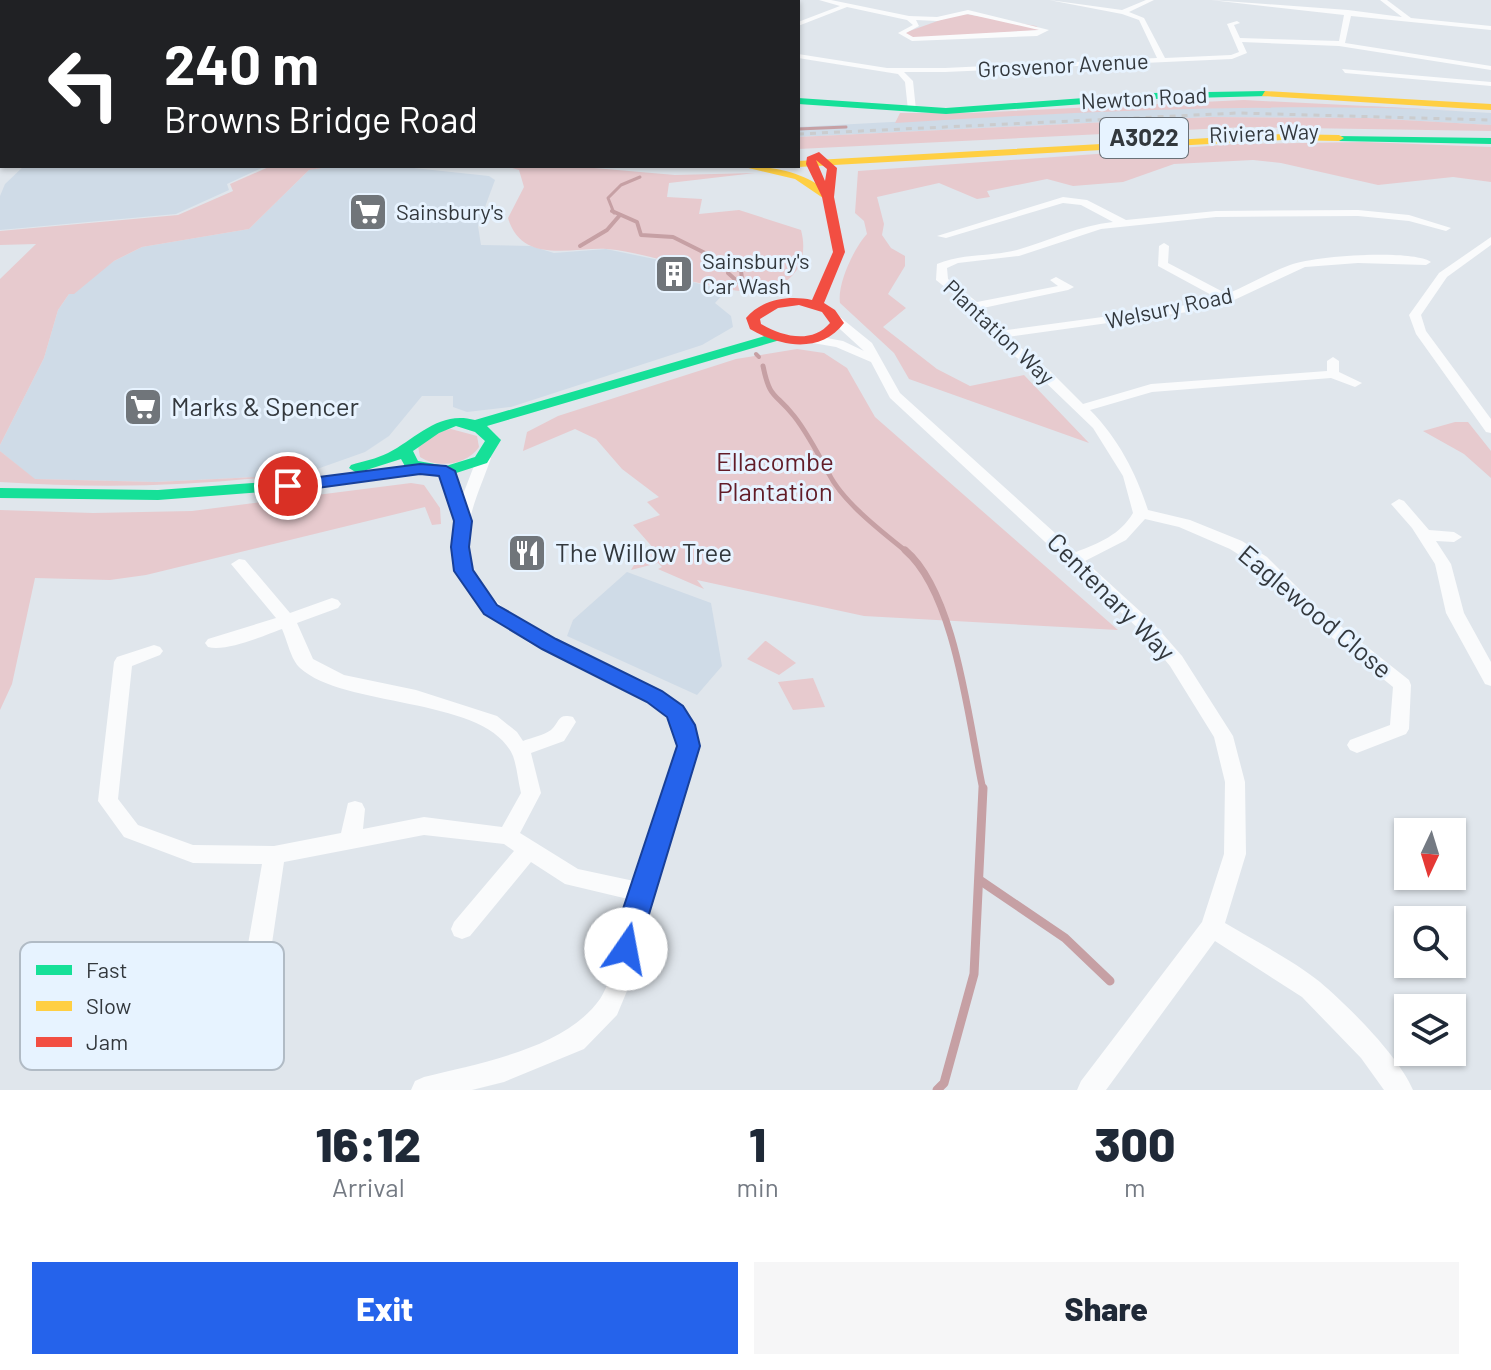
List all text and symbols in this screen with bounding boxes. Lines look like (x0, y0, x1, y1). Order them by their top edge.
text: 240 m (164, 29, 319, 96)
icon: left (32, 32, 136, 136)
street label: Grosvenor Avenue (977, 47, 1149, 81)
street label: Newton Road (1080, 81, 1208, 113)
text: Browns Bridge Road (164, 97, 478, 140)
street label: Riviera Way (1209, 117, 1319, 147)
road number: A3022 (1100, 118, 1188, 158)
supermarket icon: Sainsbury's (347, 191, 389, 233)
place label: Sainsbury's (396, 198, 504, 224)
place label: Sainsbury's Car Wash (702, 247, 810, 298)
building icon: Sainsbury's Car Wash (653, 253, 695, 295)
street label: Plantation Way (939, 273, 1060, 389)
street label: Welsury Road (1103, 281, 1235, 333)
supermarket icon: Marks & Spencer (122, 386, 164, 428)
place label: Marks & Spencer (171, 390, 360, 421)
park label: Ellacombe Plantation (716, 445, 834, 506)
pin (254, 452, 322, 520)
icon: arrive (266, 464, 310, 508)
street label: Centenary Way (1042, 526, 1182, 666)
restaurant icon: The Willow Tree (506, 532, 548, 574)
place label: The Willow Tree (555, 536, 732, 567)
street label: Eaglewood Close (1233, 538, 1399, 684)
north arrow (1394, 818, 1466, 890)
map controls (1394, 818, 1466, 1066)
button: search (1394, 906, 1466, 978)
position arrow (584, 907, 668, 991)
legend (20, 942, 284, 1070)
text: Fast (86, 956, 128, 982)
text: Slow (86, 992, 131, 1018)
button: layers (1394, 994, 1466, 1066)
text: Jam (86, 1028, 128, 1054)
text: 16:12 (316, 1114, 421, 1172)
text: 1 (749, 1114, 766, 1172)
text: 300 (1094, 1114, 1175, 1172)
text: Arrival (332, 1171, 405, 1202)
text: min (737, 1171, 779, 1202)
text: m (1124, 1171, 1146, 1202)
button: Exit (32, 1262, 738, 1354)
button: Share (754, 1262, 1459, 1354)

